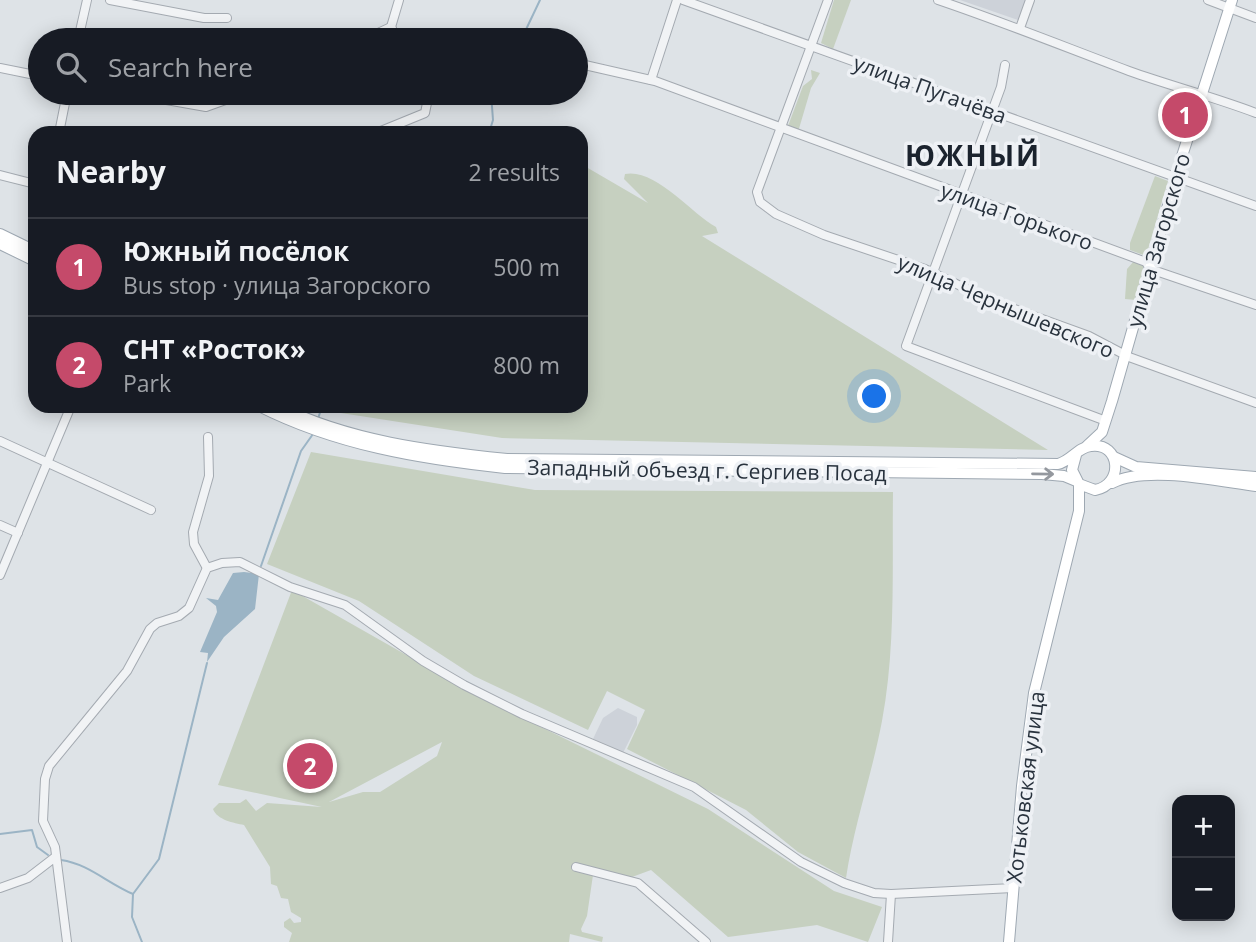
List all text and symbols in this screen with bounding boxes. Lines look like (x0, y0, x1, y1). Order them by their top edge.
search box (28, 28, 588, 105)
icon: search (52, 48, 90, 86)
street label: улица Пугачёва (850, 48, 1010, 130)
text: Search here (108, 49, 253, 85)
pin: 1 (1162, 89, 1208, 141)
district label: ЮЖНЫЙ (905, 136, 1041, 174)
street label: улица Загорского (1120, 150, 1196, 330)
text: Nearby (56, 151, 166, 192)
text: 2 results (469, 156, 560, 188)
street label: улица Горького (937, 175, 1097, 257)
text: Южный посёлок (123, 233, 349, 269)
street label: улица Чернышевского (893, 248, 1119, 364)
text: 1 (72, 251, 86, 283)
text: 500 m (493, 251, 560, 283)
text: Bus stop · улица Загорского (123, 269, 431, 301)
text: СНТ «Росток» (123, 331, 306, 367)
text: 2 (72, 349, 86, 381)
text: 800 m (493, 349, 560, 381)
text: Park (123, 367, 171, 399)
your location (857, 379, 891, 413)
street label: Западный объезд г. Сергиев Посад (527, 453, 887, 487)
one-way arrow (1031, 468, 1054, 481)
street label: Хотьковская улица (999, 690, 1051, 884)
pin: 2 (287, 740, 333, 792)
map controls (1172, 795, 1235, 921)
button: + (1172, 795, 1235, 858)
button: − (1172, 858, 1235, 921)

